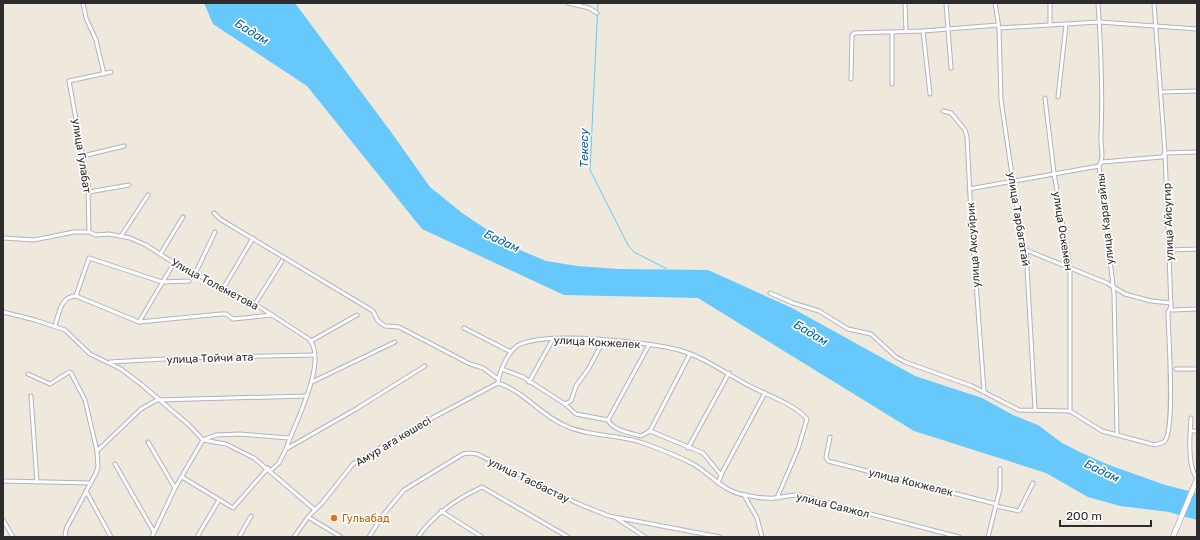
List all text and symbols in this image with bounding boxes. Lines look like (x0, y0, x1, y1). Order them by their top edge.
water label: Бадам (233, 16, 271, 48)
street label: улица Гулабат (69, 118, 94, 195)
water label: Текесу (577, 128, 591, 168)
street label: улица Тарбагатай (1005, 171, 1032, 267)
street label: улица Карагайлы (1094, 173, 1117, 265)
street label: улица Айсугир (1161, 183, 1176, 261)
street label: улица Оскемен (1050, 191, 1075, 272)
street label: улица Аксуйрик (964, 202, 983, 288)
water label: Бадам (482, 227, 522, 255)
street label: Улица Толеметова (169, 256, 261, 313)
water label: Бадам (792, 317, 830, 349)
street label: улица Кокжелек (553, 334, 641, 351)
street label: улица Тойчи ата (166, 350, 254, 367)
street label: Амур аға көшесі (353, 414, 433, 469)
street label: улица Тасбастау (486, 455, 572, 506)
water label: Бадам (1082, 457, 1122, 485)
street label: улица Кокжелек (867, 466, 955, 499)
street label: улица Саяжол (795, 490, 871, 521)
scale bar (1060, 502, 1151, 528)
text: 200 m (1066, 509, 1102, 523)
place label: Гульабад (342, 512, 390, 525)
marker: Гульабад (329, 513, 339, 523)

